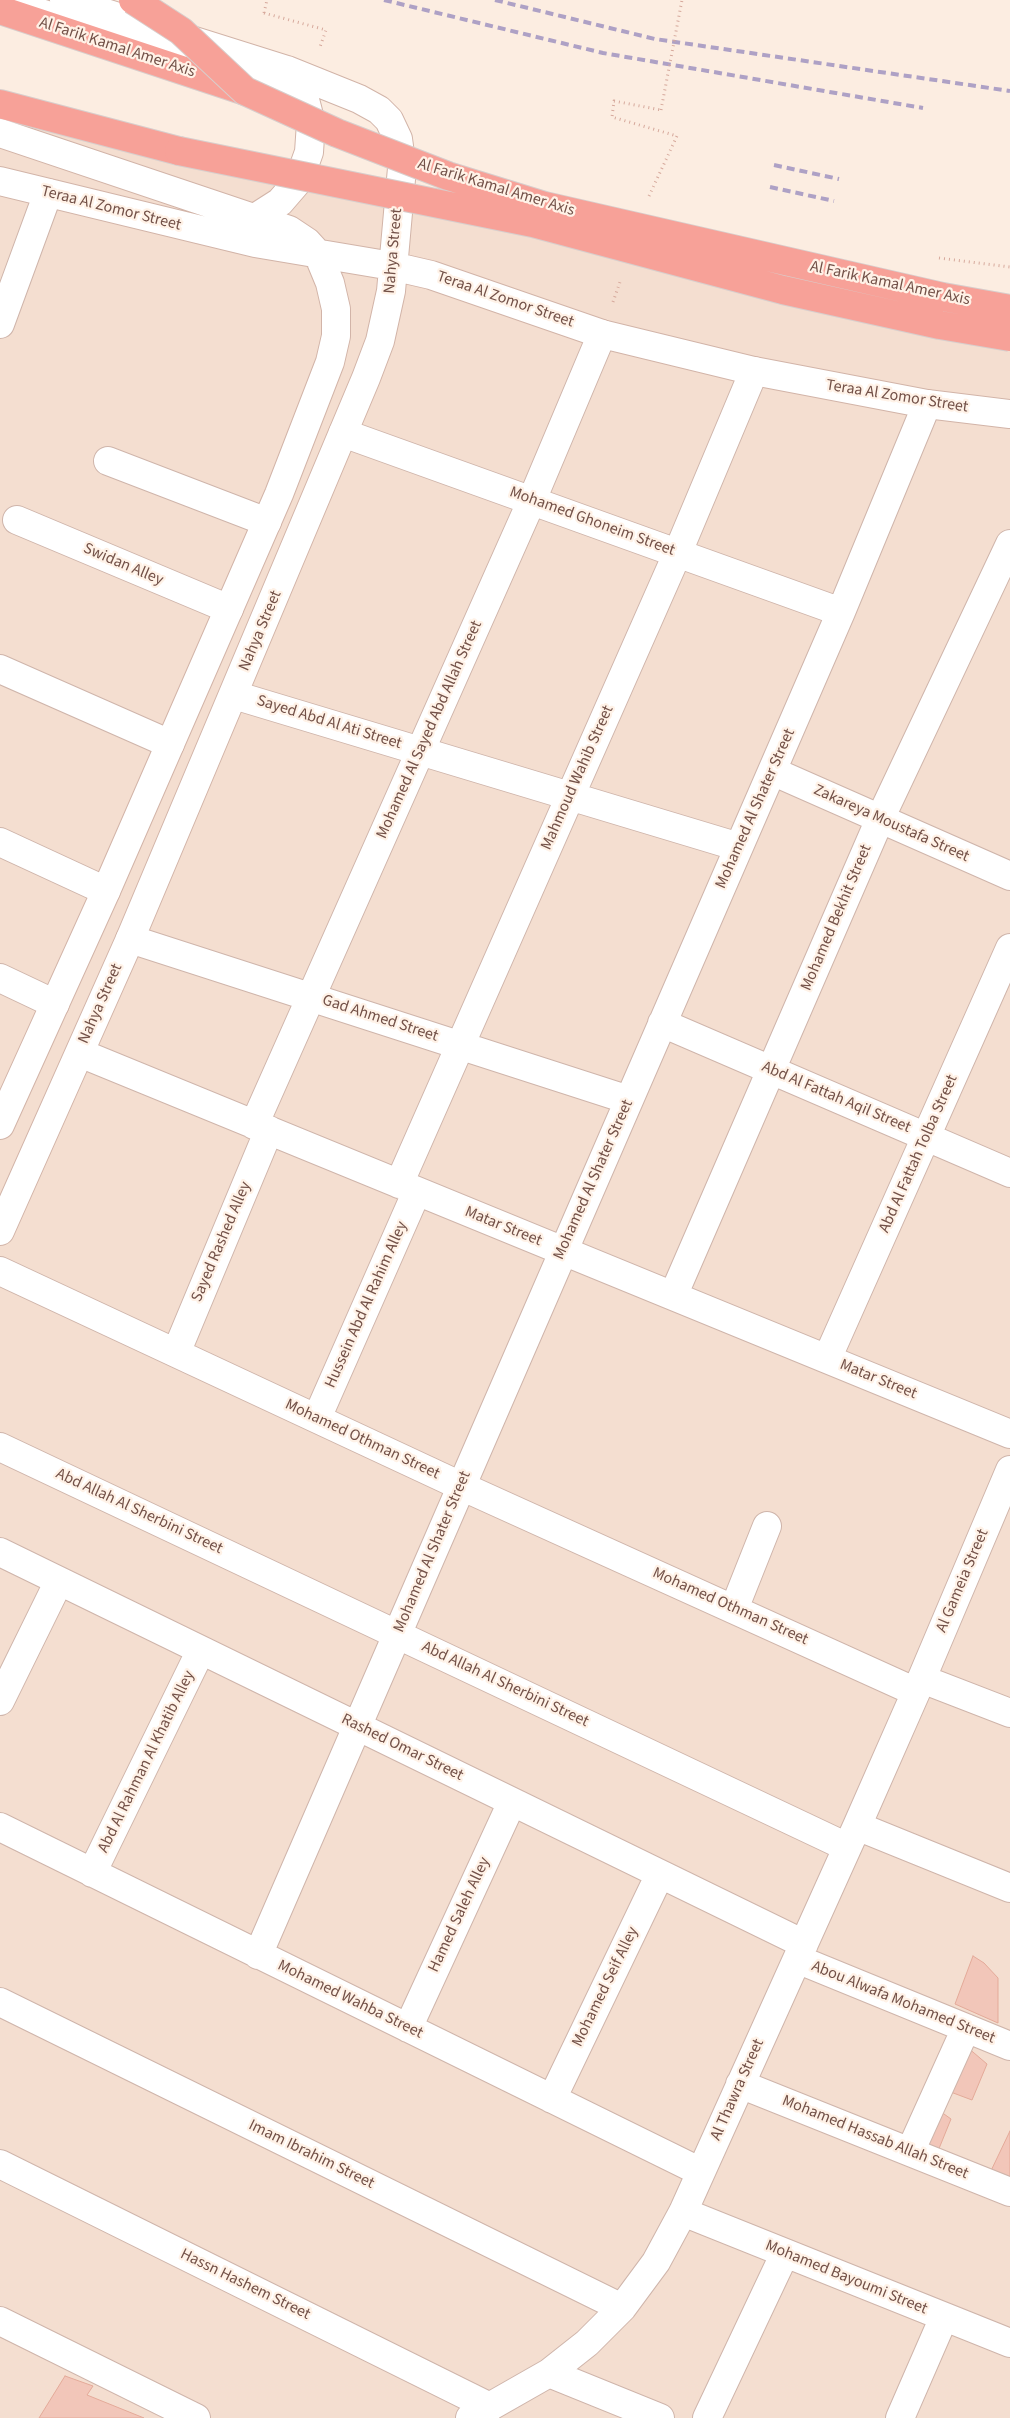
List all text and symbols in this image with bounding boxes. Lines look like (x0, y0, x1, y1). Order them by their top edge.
street label: Al Farik Kamal Amer Axis (37, 14, 197, 82)
street label: Al Farik Kamal Amer Axis (415, 155, 577, 221)
street label: Teraa Al Zomor Street (39, 182, 183, 236)
street label: Nahya Street (381, 208, 407, 294)
street label: Al Farik Kamal Amer Axis (808, 258, 972, 310)
street label: Teraa Al Zomor Street (434, 268, 576, 332)
street label: Teraa Al Zomor Street (825, 376, 969, 418)
street label: Mohamed Ghoneim Street (507, 483, 677, 561)
street label: Swidan Alley (80, 540, 166, 590)
street label: Nahya Street (235, 588, 287, 674)
street label: Mohamed Al Sayed Abd Allah Street (373, 618, 487, 842)
street label: Sayed Abd Al Ati Street (254, 692, 404, 754)
street label: Mahmoud Wahib Street (537, 703, 619, 853)
street label: Mohamed Al Shater Street (712, 726, 800, 892)
street label: Zakareya Moustafa Street (810, 781, 972, 867)
street label: Mohamed Bekhit Street (798, 842, 876, 994)
street label: Nahya Street (75, 961, 127, 1047)
street label: Gad Ahmed Street (320, 991, 440, 1047)
street label: Abd Al Fattah Aqil Street (759, 1058, 913, 1138)
street label: Abd Al Fattah Tolba Street (875, 1072, 963, 1236)
street label: Mohamed Al Shater Street (550, 1097, 638, 1263)
street label: Sayed Rashed Alley (188, 1179, 256, 1305)
street label: Matar Street (462, 1203, 544, 1251)
street label: Hussein Abd Al Rahim Alley (322, 1219, 412, 1391)
street label: Matar Street (837, 1356, 919, 1404)
street label: Mohamed Othman Street (282, 1396, 442, 1484)
street label: Abd Allah Al Sherbini Street (53, 1465, 225, 1559)
street label: Mohamed Al Shater Street (390, 1468, 476, 1636)
street label: Al Gameia Street (933, 1526, 993, 1636)
street label: Mohamed Othman Street (649, 1564, 811, 1650)
street label: Abd Allah Al Sherbini Street (419, 1638, 591, 1732)
street label: Abd Al Rahman Al Khatib Alley (94, 1668, 200, 1856)
street label: Rashed Omar Street (338, 1710, 466, 1786)
street label: Hamed Saleh Alley (425, 1854, 495, 1976)
street label: Mohamed Seif Alley (569, 1924, 643, 2050)
street label: Mohamed Wahba Street (274, 1956, 426, 2044)
street label: Abou Alwafa Mohamed Street (808, 1957, 998, 2049)
street label: Al Thawra Street (707, 2036, 769, 2144)
street label: Mohamed Hassab Allah Street (779, 2092, 971, 2184)
street label: Imam Ibrahim Street (245, 2116, 377, 2194)
street label: Mohamed Bayoumi Street (762, 2237, 930, 2319)
street label: Hassn Hashem Street (177, 2245, 313, 2325)

